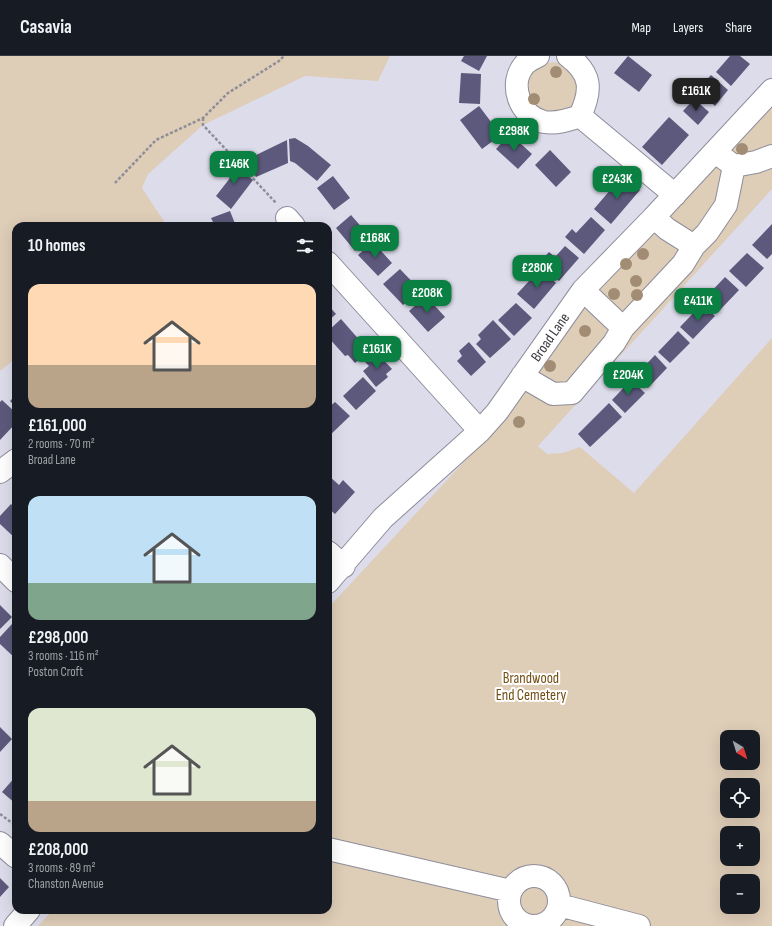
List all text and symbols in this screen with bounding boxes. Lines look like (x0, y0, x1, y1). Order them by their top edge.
text: Casavia (20, 16, 72, 39)
text: Map (631, 19, 651, 36)
text: Layers (673, 19, 703, 36)
text: Share (725, 19, 752, 36)
pin: £161K (668, 78, 724, 112)
text: £161K (681, 83, 711, 99)
pin: £298K (486, 118, 542, 152)
text: £298K (498, 123, 530, 139)
pin: £146K (206, 151, 262, 185)
text: £146K (219, 156, 249, 172)
pin: £243K (589, 166, 645, 200)
text: £243K (602, 171, 632, 187)
pin: £168K (347, 225, 403, 259)
text: £168K (360, 230, 390, 246)
icon: filters (294, 235, 316, 257)
text: 10 homes (28, 236, 85, 256)
pin: £280K (509, 255, 565, 289)
text: £280K (521, 260, 553, 276)
pin: £208K (399, 280, 455, 314)
text: £208K (411, 285, 443, 301)
pin: £411K (670, 288, 726, 322)
text: £411K (683, 293, 713, 309)
street label: Broad Lane (527, 309, 574, 365)
icon: home (136, 310, 208, 382)
pin: £161K (349, 336, 405, 370)
text: £161K (362, 341, 392, 357)
pin: £204K (600, 362, 656, 396)
text: £204K (613, 367, 644, 383)
text: £161,000 (28, 416, 86, 436)
text: 2 rooms · 70 m² (28, 436, 95, 452)
text: Broad Lane (28, 452, 76, 468)
icon: home (136, 522, 208, 594)
text: £298,000 (28, 628, 88, 648)
text: 3 rooms · 116 m² (28, 648, 99, 664)
text: Poston Croft (28, 664, 83, 680)
park label: Brandwood End Cemetery (496, 669, 567, 705)
north arrow (720, 730, 760, 770)
map controls (720, 730, 760, 914)
icon: home (136, 734, 208, 806)
button: locate (720, 778, 760, 818)
button: + (720, 826, 760, 866)
text: £208,000 (28, 840, 88, 860)
text: 3 rooms · 89 m² (28, 860, 95, 876)
button: − (720, 874, 760, 914)
text: Chanston Avenue (28, 876, 104, 892)

